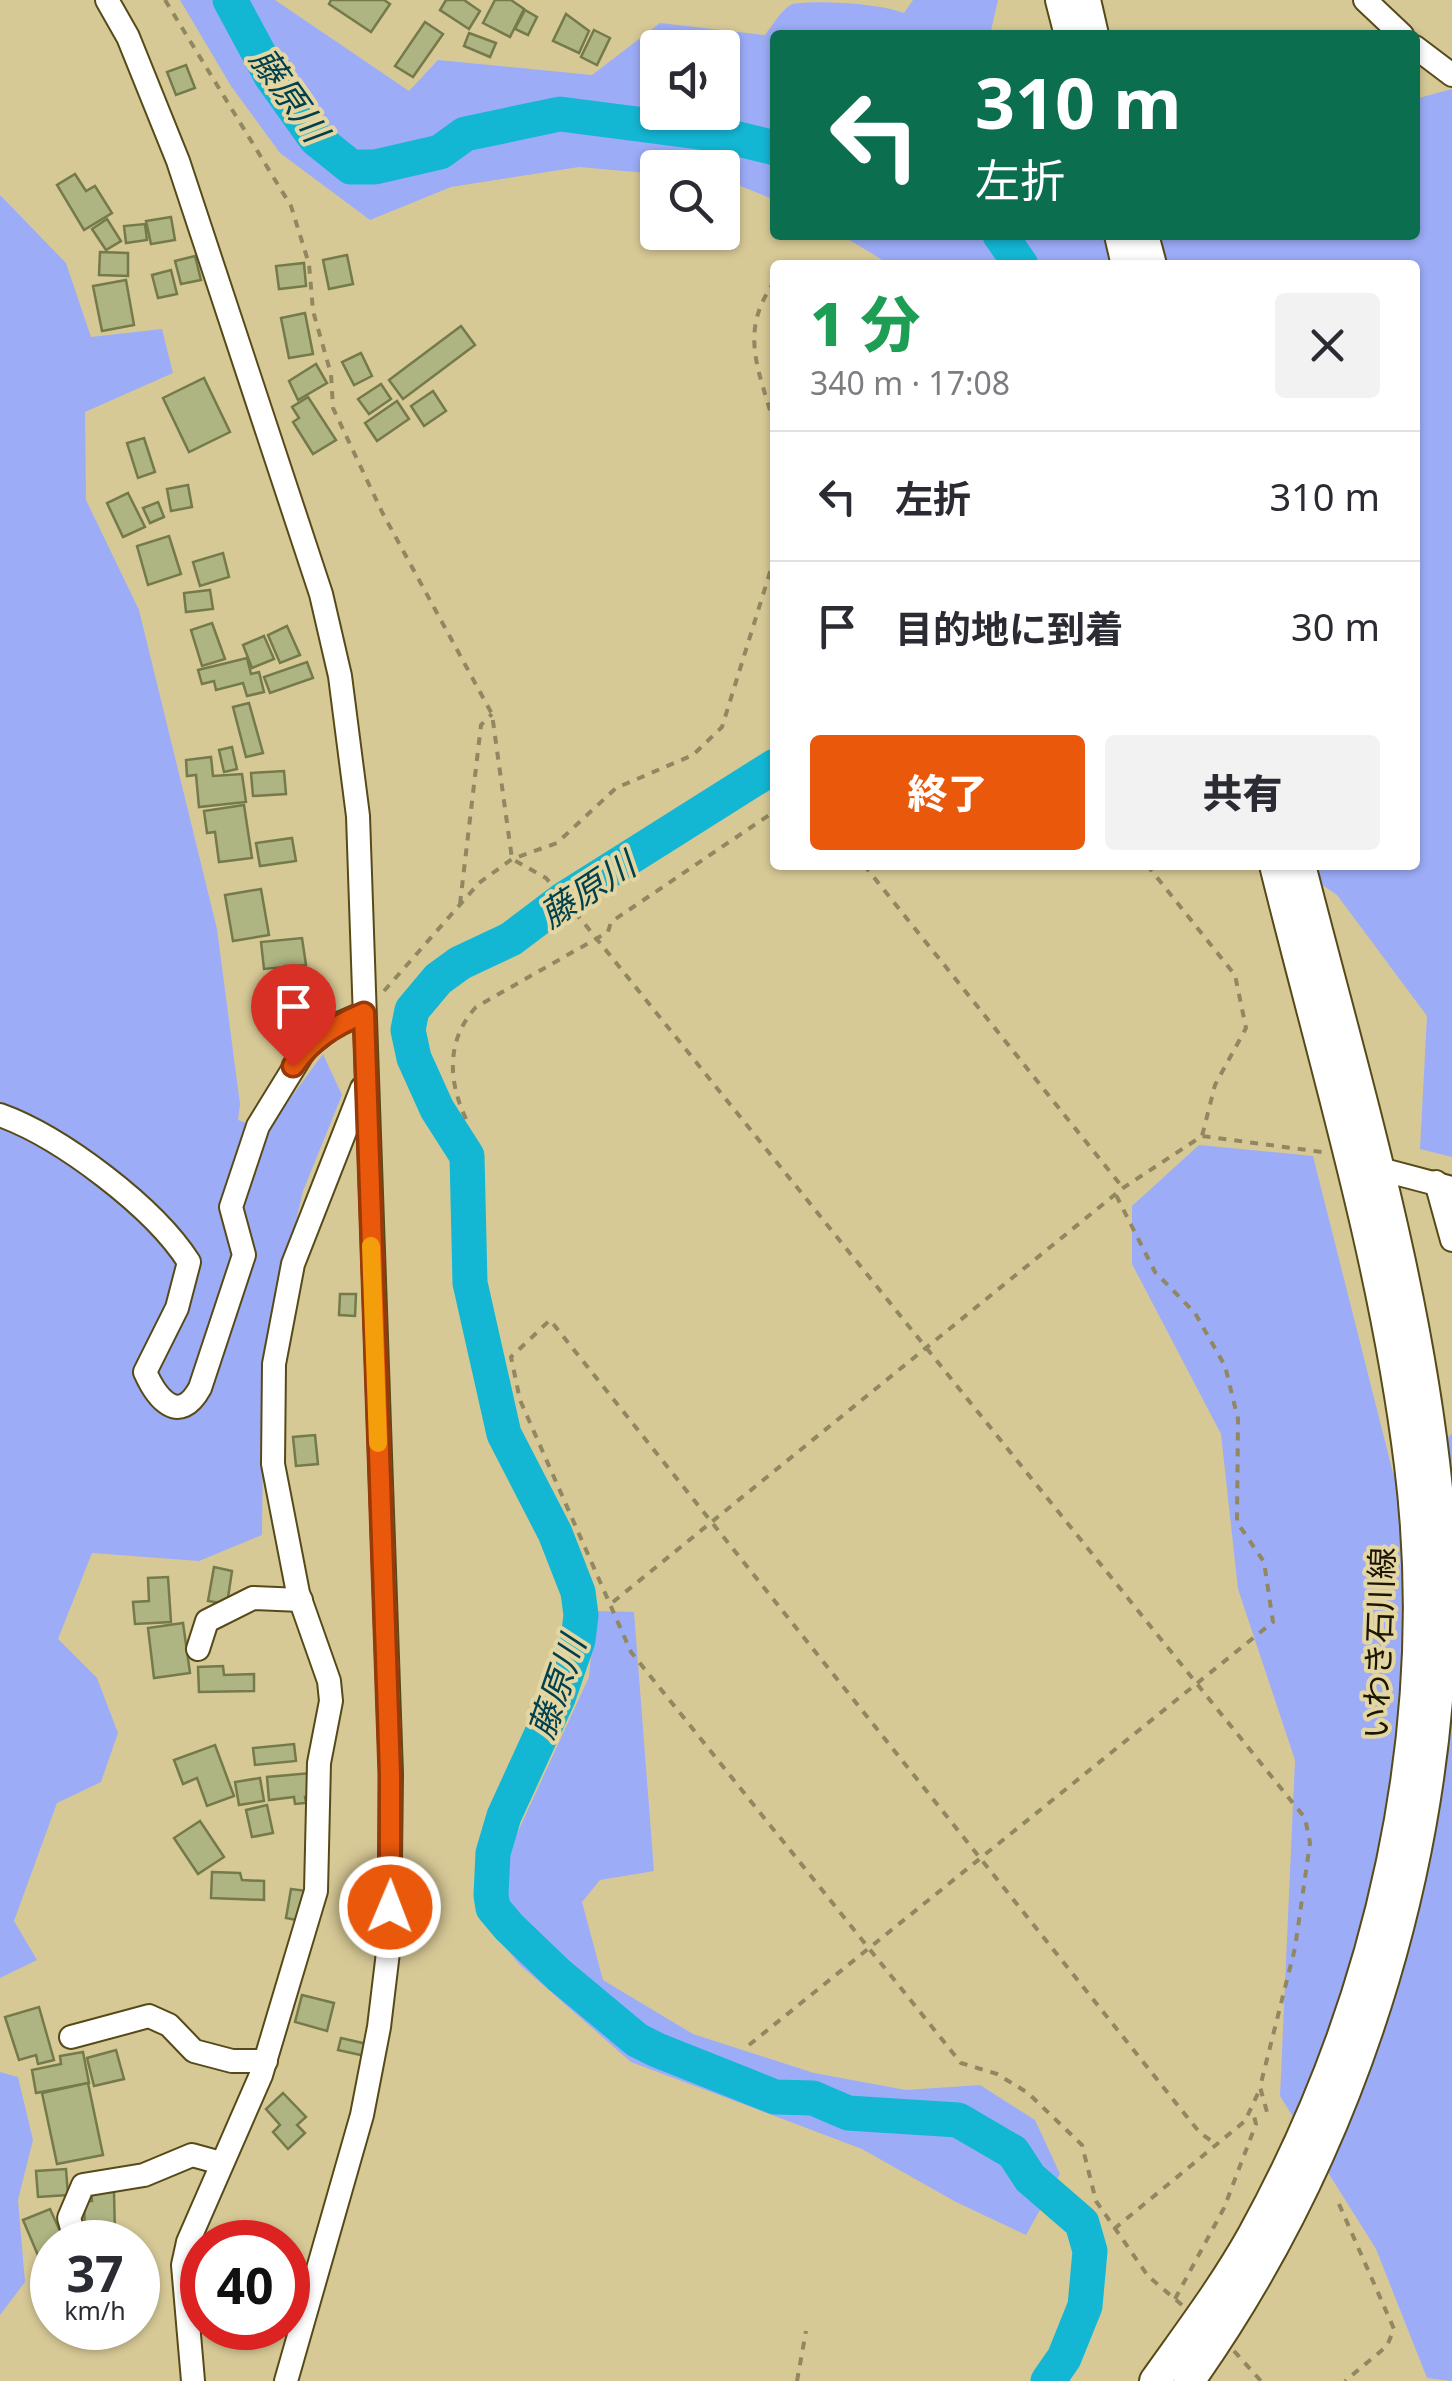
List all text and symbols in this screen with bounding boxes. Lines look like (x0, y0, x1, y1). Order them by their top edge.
map controls (640, 30, 740, 250)
button: sound (640, 30, 740, 130)
water label: 藤原川 (241, 38, 342, 154)
text: 310 m (975, 54, 1182, 150)
icon: left (810, 70, 940, 200)
text: 左折 (975, 149, 1065, 210)
button: search (640, 150, 740, 250)
text: 1 分 (810, 282, 920, 364)
button: close (1275, 293, 1380, 398)
text: 340 m · 17:08 (810, 361, 1010, 404)
icon: left (810, 469, 865, 524)
text: 310 m (1269, 470, 1380, 522)
text: 左折 (895, 472, 971, 524)
icon: arrive (810, 599, 865, 654)
text: 30 m (1291, 600, 1380, 652)
text: 目的地に到着 (895, 602, 1123, 654)
button: 終了 (810, 735, 1085, 850)
button: 共有 (1105, 735, 1380, 850)
water label: 藤原川 (530, 839, 647, 937)
pin (251, 964, 336, 1067)
icon: arrive (266, 979, 321, 1034)
street label: いわき石川線 (1353, 1546, 1403, 1740)
water label: 藤原川 (517, 1626, 597, 1744)
position arrow (338, 1855, 442, 1959)
speed limit sign: 40 (180, 2220, 310, 2350)
text: 37 (66, 2239, 124, 2307)
text: km/h (64, 2293, 126, 2327)

